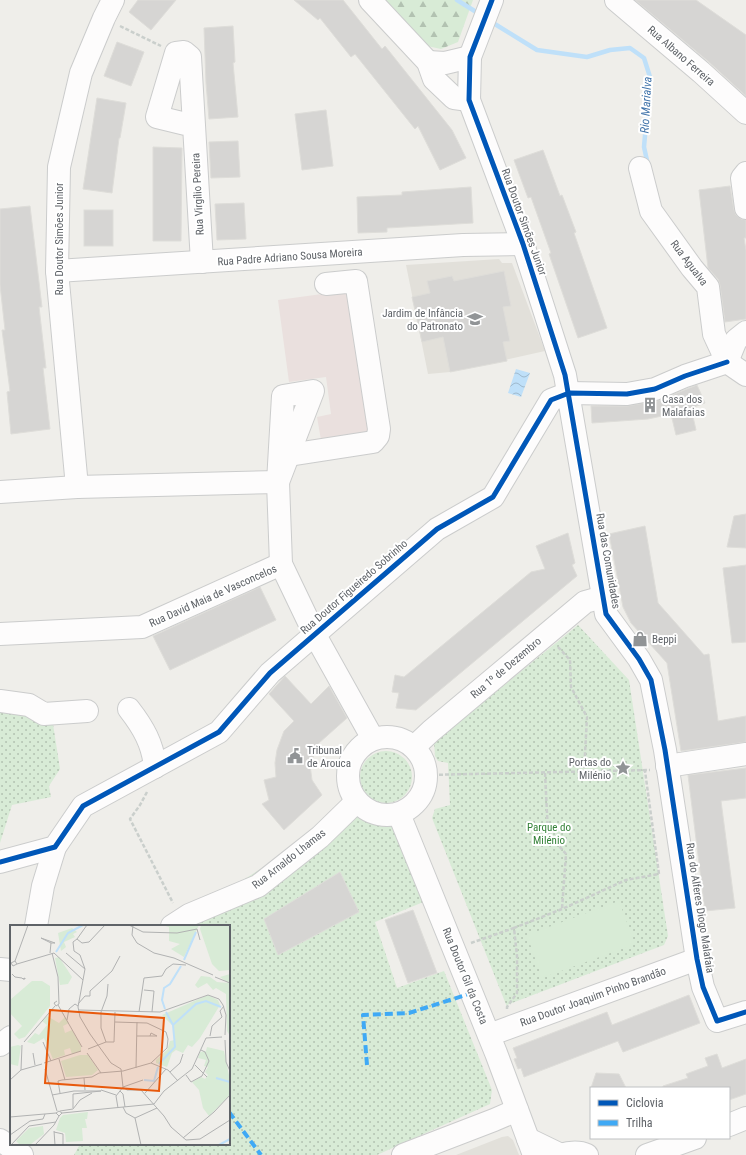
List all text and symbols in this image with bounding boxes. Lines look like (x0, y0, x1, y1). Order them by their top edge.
street label: Rua Albano Ferreira (645, 23, 717, 89)
water label: Rio Marialva (638, 76, 654, 134)
street label: Rua Virgílio Pereira (189, 152, 207, 236)
street label: Rua Doutor Simões Junior (499, 167, 550, 278)
street label: Rua Doutor Simões Junior (53, 182, 66, 295)
street label: Rua Agualva (668, 238, 710, 288)
street label: Rua Padre Adriano Sousa Moreira (217, 245, 363, 269)
place label: Jardim de Infância do Patronato (382, 307, 463, 333)
school or university icon: Jardim de Infância do Patronato (466, 310, 484, 328)
place label: Casa dos Malafaias (662, 393, 705, 419)
building icon: Casa dos Malafaias (641, 396, 659, 414)
street label: Rua das Comunidades (593, 512, 623, 610)
street label: Rua Doutor Figueiredo Sobrinho (298, 537, 410, 637)
street label: Rua David Maia de Vasconcelos (147, 562, 279, 630)
shop icon: Beppi (631, 630, 649, 648)
place label: Beppi (652, 633, 677, 646)
street label: Rua 1º de Dezembro (468, 634, 544, 701)
place label: Tribunal de Arouca (307, 744, 351, 770)
public building icon: Tribunal de Arouca (286, 747, 304, 765)
place label: Portas do Milénio (569, 756, 611, 782)
place icon: Portas do Milénio (614, 759, 632, 777)
park label: Parque do Milénio (527, 821, 571, 847)
street label: Rua Arnaldo Lhamas (250, 826, 328, 892)
street label: Rua do Alferes Diogo Malafaia (683, 842, 717, 974)
inset map (10, 925, 230, 1145)
street label: Rua Doutor Gil da Costa (440, 926, 490, 1026)
street label: Rua Doutor Joaquim Pinho Brandão (518, 964, 668, 1029)
legend (590, 1087, 730, 1139)
text: Ciclovia (626, 1096, 664, 1110)
text: Trilha (626, 1116, 653, 1130)

